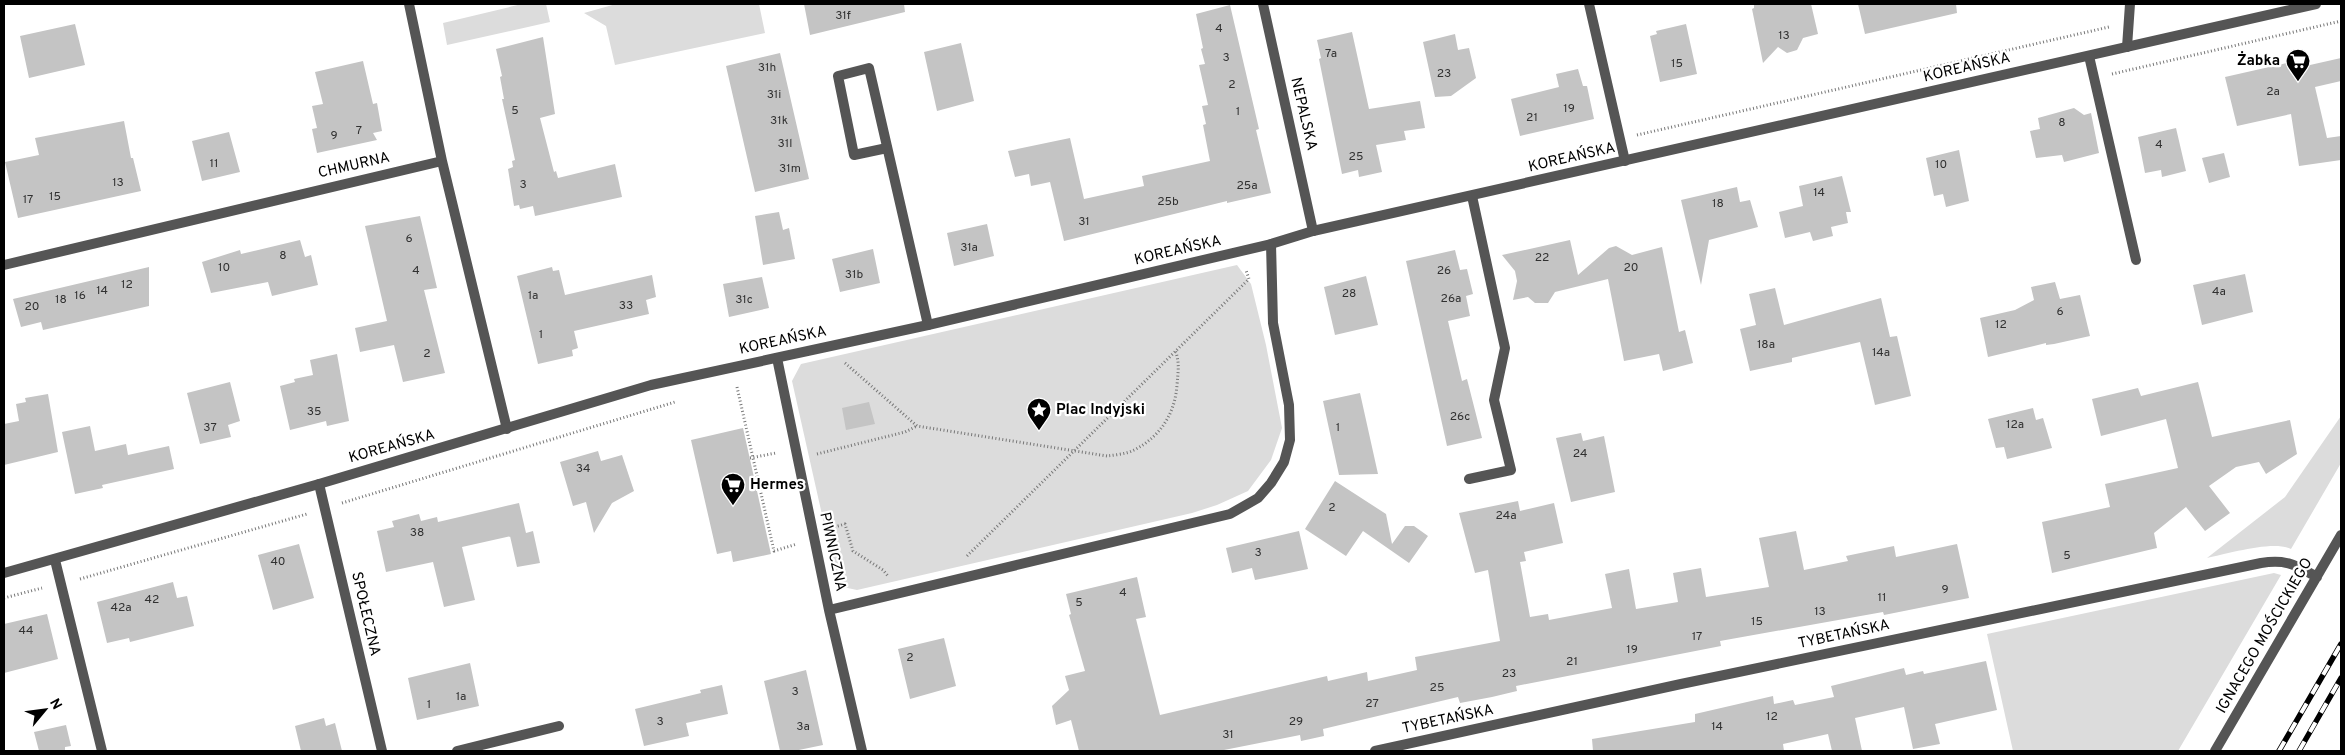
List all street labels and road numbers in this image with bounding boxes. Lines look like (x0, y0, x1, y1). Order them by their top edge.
street label: KOREAŃSKA (1921, 48, 2012, 87)
street label: NEPALSKA (1285, 76, 1321, 152)
street label: KOREAŃSKA (1526, 138, 1617, 177)
street label: CHMURNA (316, 149, 392, 183)
street label: KOREAŃSKA (1132, 231, 1223, 270)
street label: KOREAŃSKA (737, 322, 828, 360)
street label: KOREAŃSKA (346, 425, 437, 468)
street label: PIWNICZNA (814, 511, 850, 593)
street label: IGNACEGO MOŚCICKIEGO (2211, 554, 2317, 717)
street label: SPOŁECZNA (346, 570, 384, 658)
street label: TYBETAŃSKA (1796, 615, 1892, 654)
street label: TYBETAŃSKA (1400, 700, 1496, 739)

